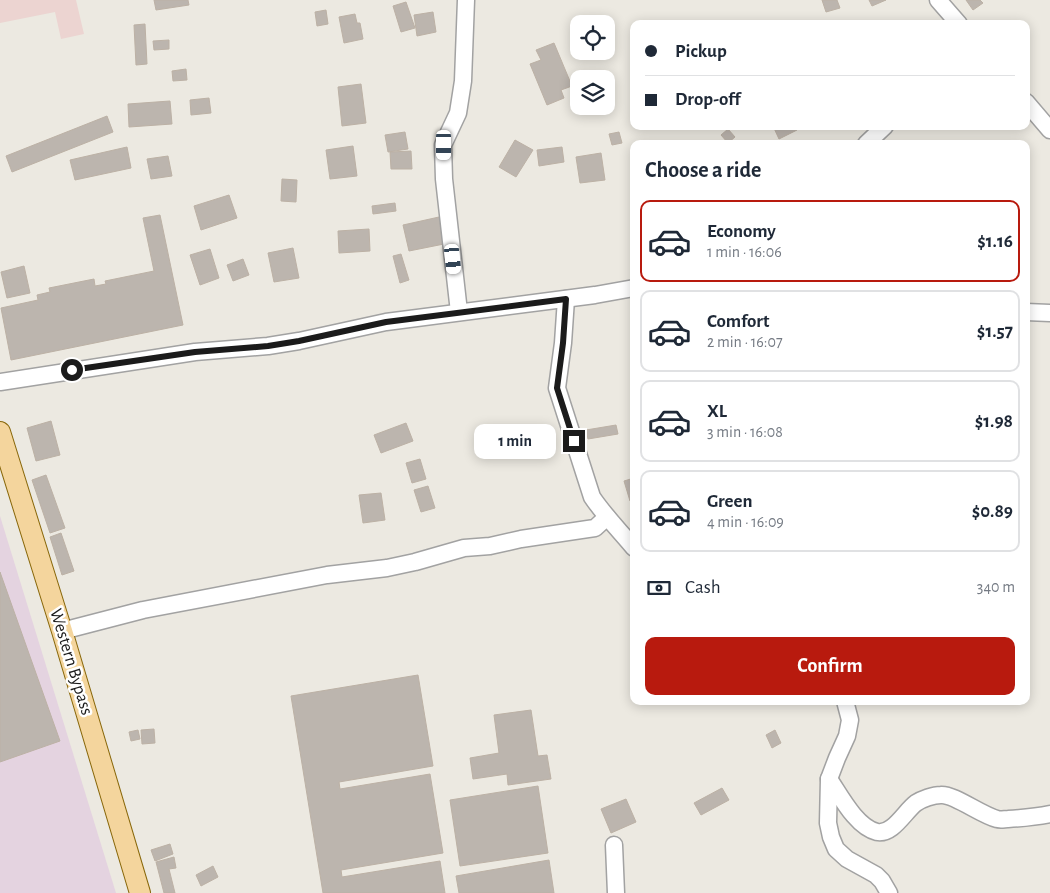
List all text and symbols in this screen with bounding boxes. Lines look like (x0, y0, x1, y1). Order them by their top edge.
map controls (570, 15, 615, 115)
button: locate (570, 15, 615, 60)
text: Pickup (675, 42, 727, 61)
button: layers (570, 70, 615, 115)
text: Drop-off (675, 90, 740, 109)
car (436, 130, 451, 160)
text: Choose a ride (645, 159, 761, 181)
icon: car (647, 219, 692, 264)
text: Economy (707, 222, 776, 241)
text: $1.16 (977, 232, 1013, 251)
car (443, 243, 462, 275)
text: 1 min · 16:06 (707, 244, 782, 260)
icon: car (647, 309, 692, 354)
text: Comfort (707, 312, 769, 331)
text: $1.57 (977, 322, 1013, 341)
text: 2 min · 16:07 (707, 334, 783, 350)
route start (61, 359, 83, 381)
icon: car (647, 399, 692, 444)
text: XL (707, 402, 727, 421)
text: $1.98 (975, 412, 1013, 431)
callout: 1 min (474, 424, 556, 458)
text: 3 min · 16:08 (707, 424, 783, 440)
route end (563, 430, 585, 452)
text: 1 min (498, 433, 532, 449)
icon: car (647, 489, 692, 534)
text: Green (707, 492, 753, 511)
text: $0.89 (972, 502, 1013, 521)
text: 4 min · 16:09 (707, 514, 784, 530)
icon: cash (645, 574, 673, 602)
text: Cash (685, 578, 721, 597)
text: 340 m (977, 579, 1015, 595)
street label: Western Bypass (46, 607, 96, 717)
button: Confirm (645, 637, 1015, 695)

